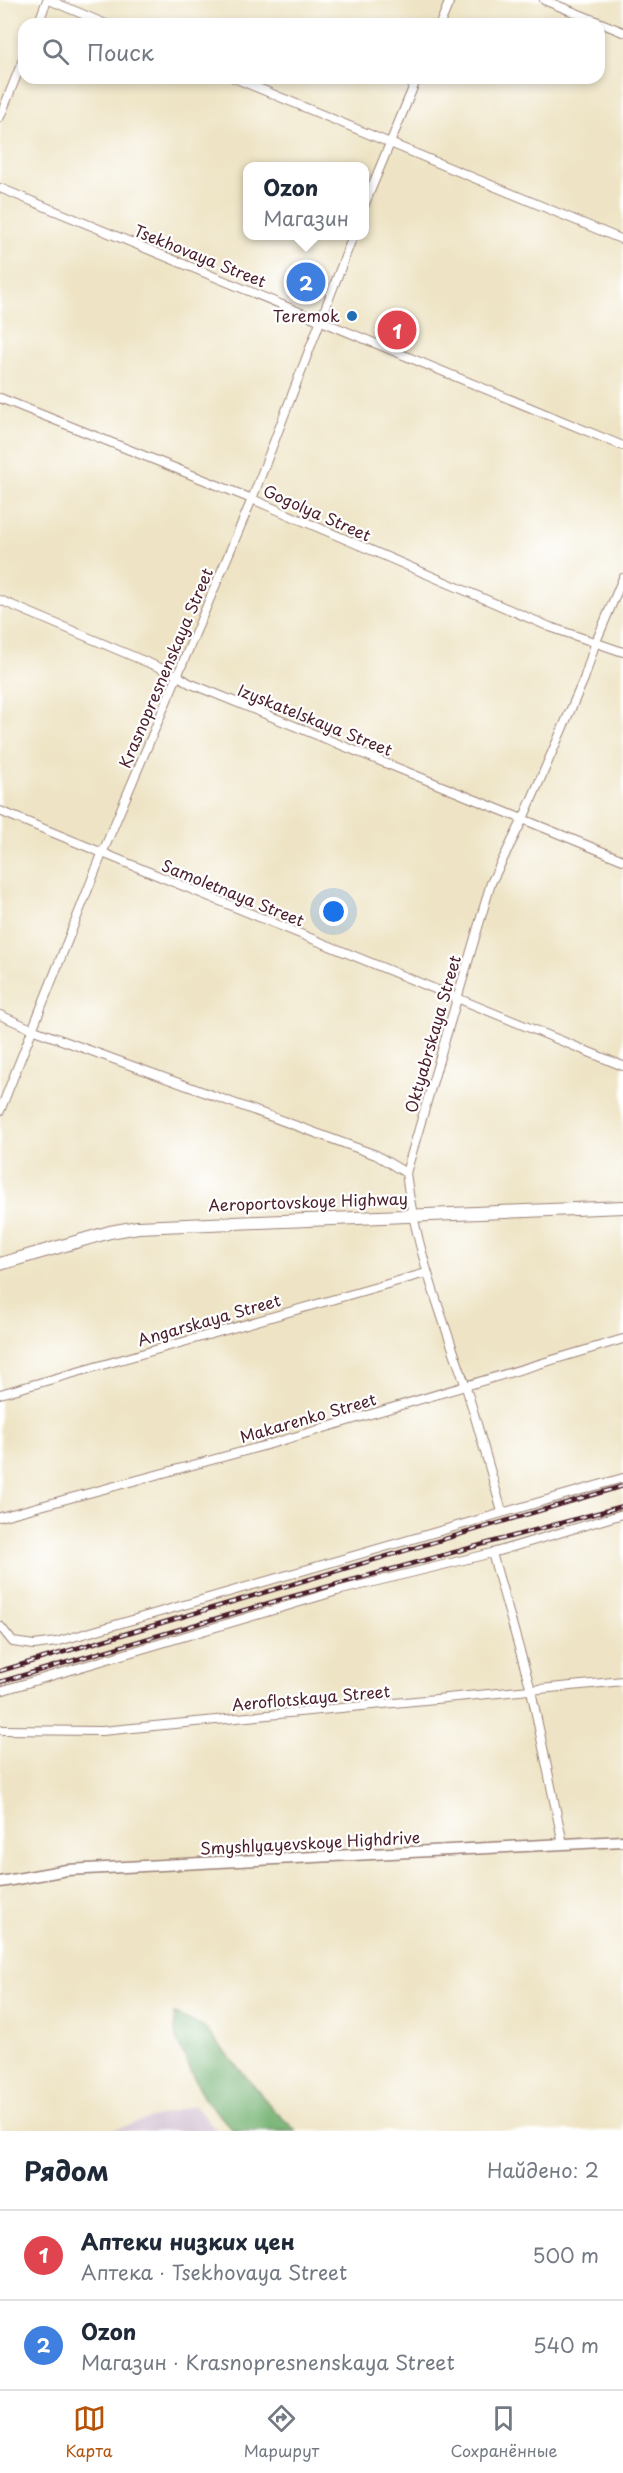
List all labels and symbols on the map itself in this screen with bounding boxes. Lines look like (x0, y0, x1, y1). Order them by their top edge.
street label: Tsekhovaya Street (131, 218, 270, 293)
pin: 2 (286, 260, 326, 304)
place label: Teremok (273, 303, 340, 327)
pin: 1 (378, 308, 416, 352)
marker: Teremok (345, 309, 359, 323)
street label: Gogolya Street (260, 478, 376, 547)
street label: Krasnopresnenskaya Street (112, 563, 218, 771)
street label: Izyskatelskaya Street (234, 677, 397, 761)
street label: Samoletnaya Street (158, 852, 309, 932)
your location (319, 897, 348, 926)
street label: Oktyabrskaya Street (398, 952, 466, 1115)
street label: Aeroportovskoye Highway (208, 1186, 408, 1216)
street label: Angarskaya Street (134, 1287, 284, 1351)
street label: Makarenko Street (237, 1386, 379, 1448)
street label: Aeroflotskaya Street (231, 1678, 391, 1716)
street label: Smyshlyayevskoye Highdrive (199, 1824, 421, 1860)

